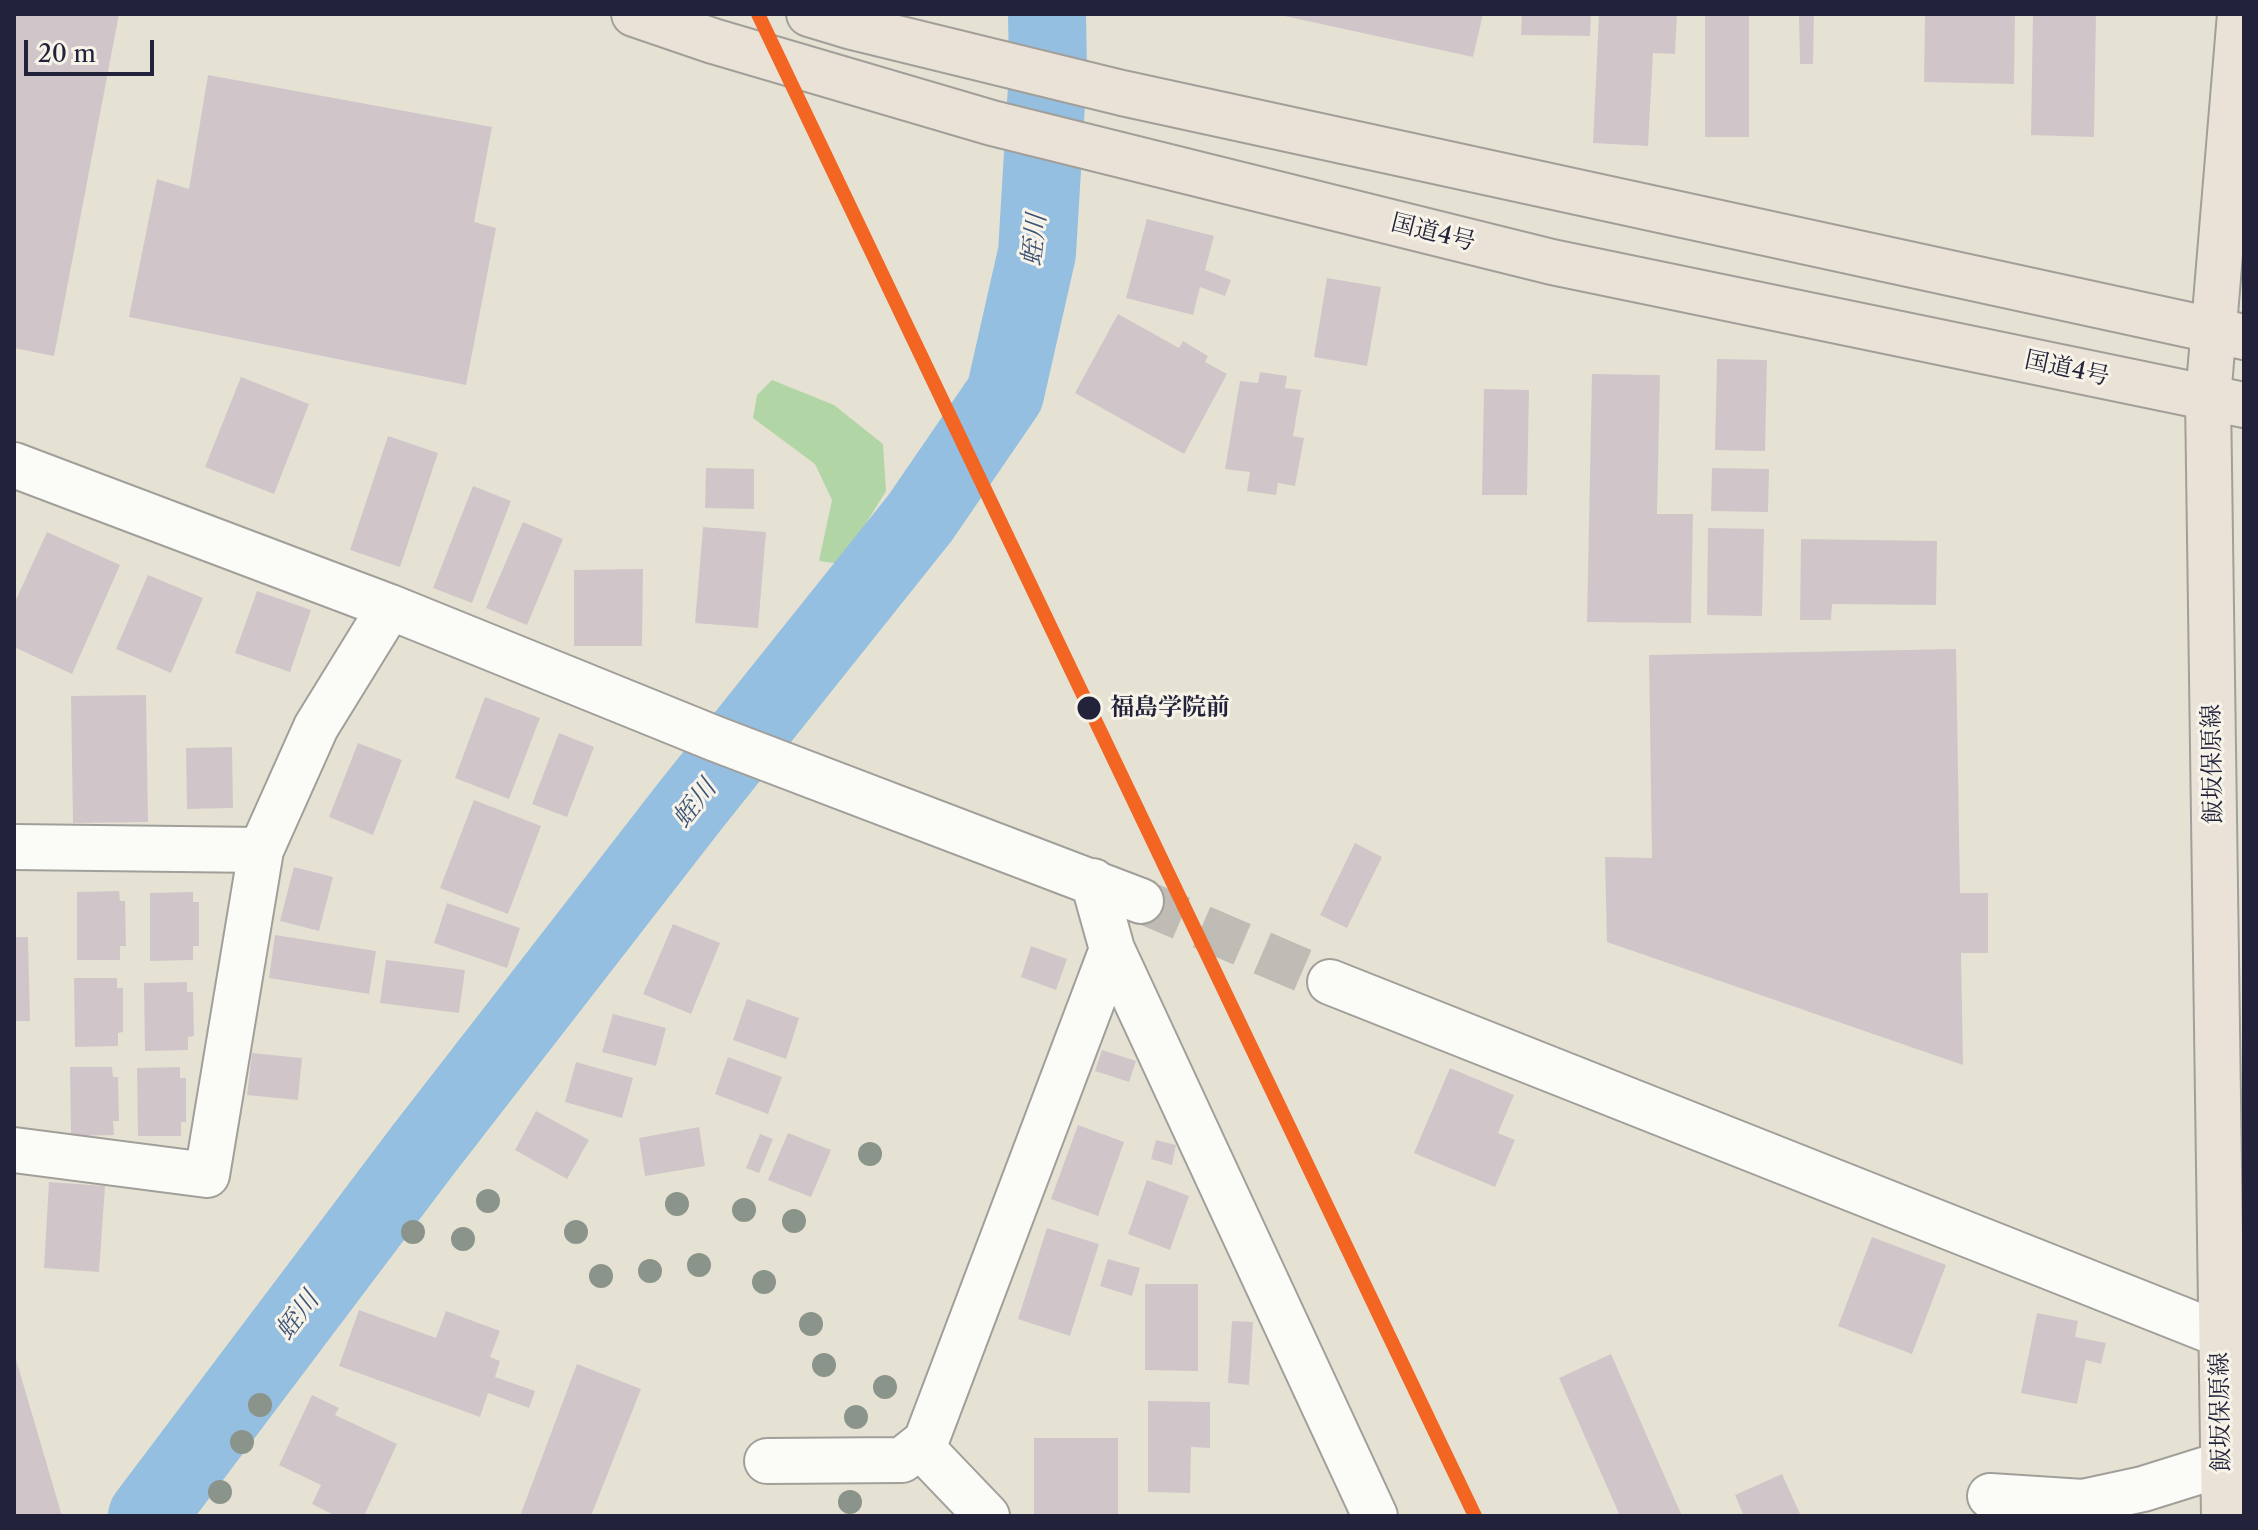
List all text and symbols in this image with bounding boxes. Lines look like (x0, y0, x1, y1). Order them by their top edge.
scale bar (28, 24, 158, 74)
text: 20 m (38, 39, 96, 68)
street label: 国道4号 (1388, 209, 1478, 257)
water label: 蛭川 (1017, 213, 1053, 267)
street label: 国道4号 (2022, 346, 2112, 392)
marker: 福島学院前 (1075, 694, 1103, 722)
place label: 福島学院前 (1110, 694, 1230, 722)
street label: 飯坂保原線 (2198, 704, 2228, 824)
water label: 蛭川 (667, 774, 723, 834)
water label: 蛭川 (270, 1286, 326, 1346)
street label: 飯坂保原線 (2206, 1352, 2236, 1472)

